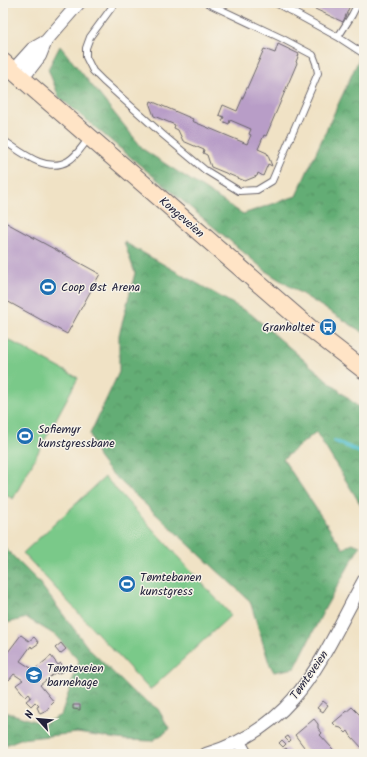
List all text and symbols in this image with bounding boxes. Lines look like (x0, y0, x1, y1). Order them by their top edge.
street label: Kongeveien (155, 192, 209, 243)
sports icon: Coop Øst Arena (38, 277, 58, 297)
place label: Coop Øst Arena (61, 278, 141, 297)
bus stop icon: Granholtet (318, 317, 338, 337)
place label: Granholtet (262, 318, 315, 337)
place label: Sofiemyr kunstgressbane (38, 420, 115, 453)
sports icon: Sofiemyr kunstgressbane (15, 426, 35, 446)
place label: Tømtebanen kunstgress (140, 568, 202, 601)
sports icon: Tømtebanen kunstgress (117, 574, 137, 594)
street label: Tømteveien (285, 647, 333, 704)
place label: Tømteveien barnehage (47, 659, 104, 692)
school or university icon: Tømteveien barnehage (24, 665, 44, 685)
north arrow (18, 699, 58, 739)
text: N (20, 708, 40, 722)

